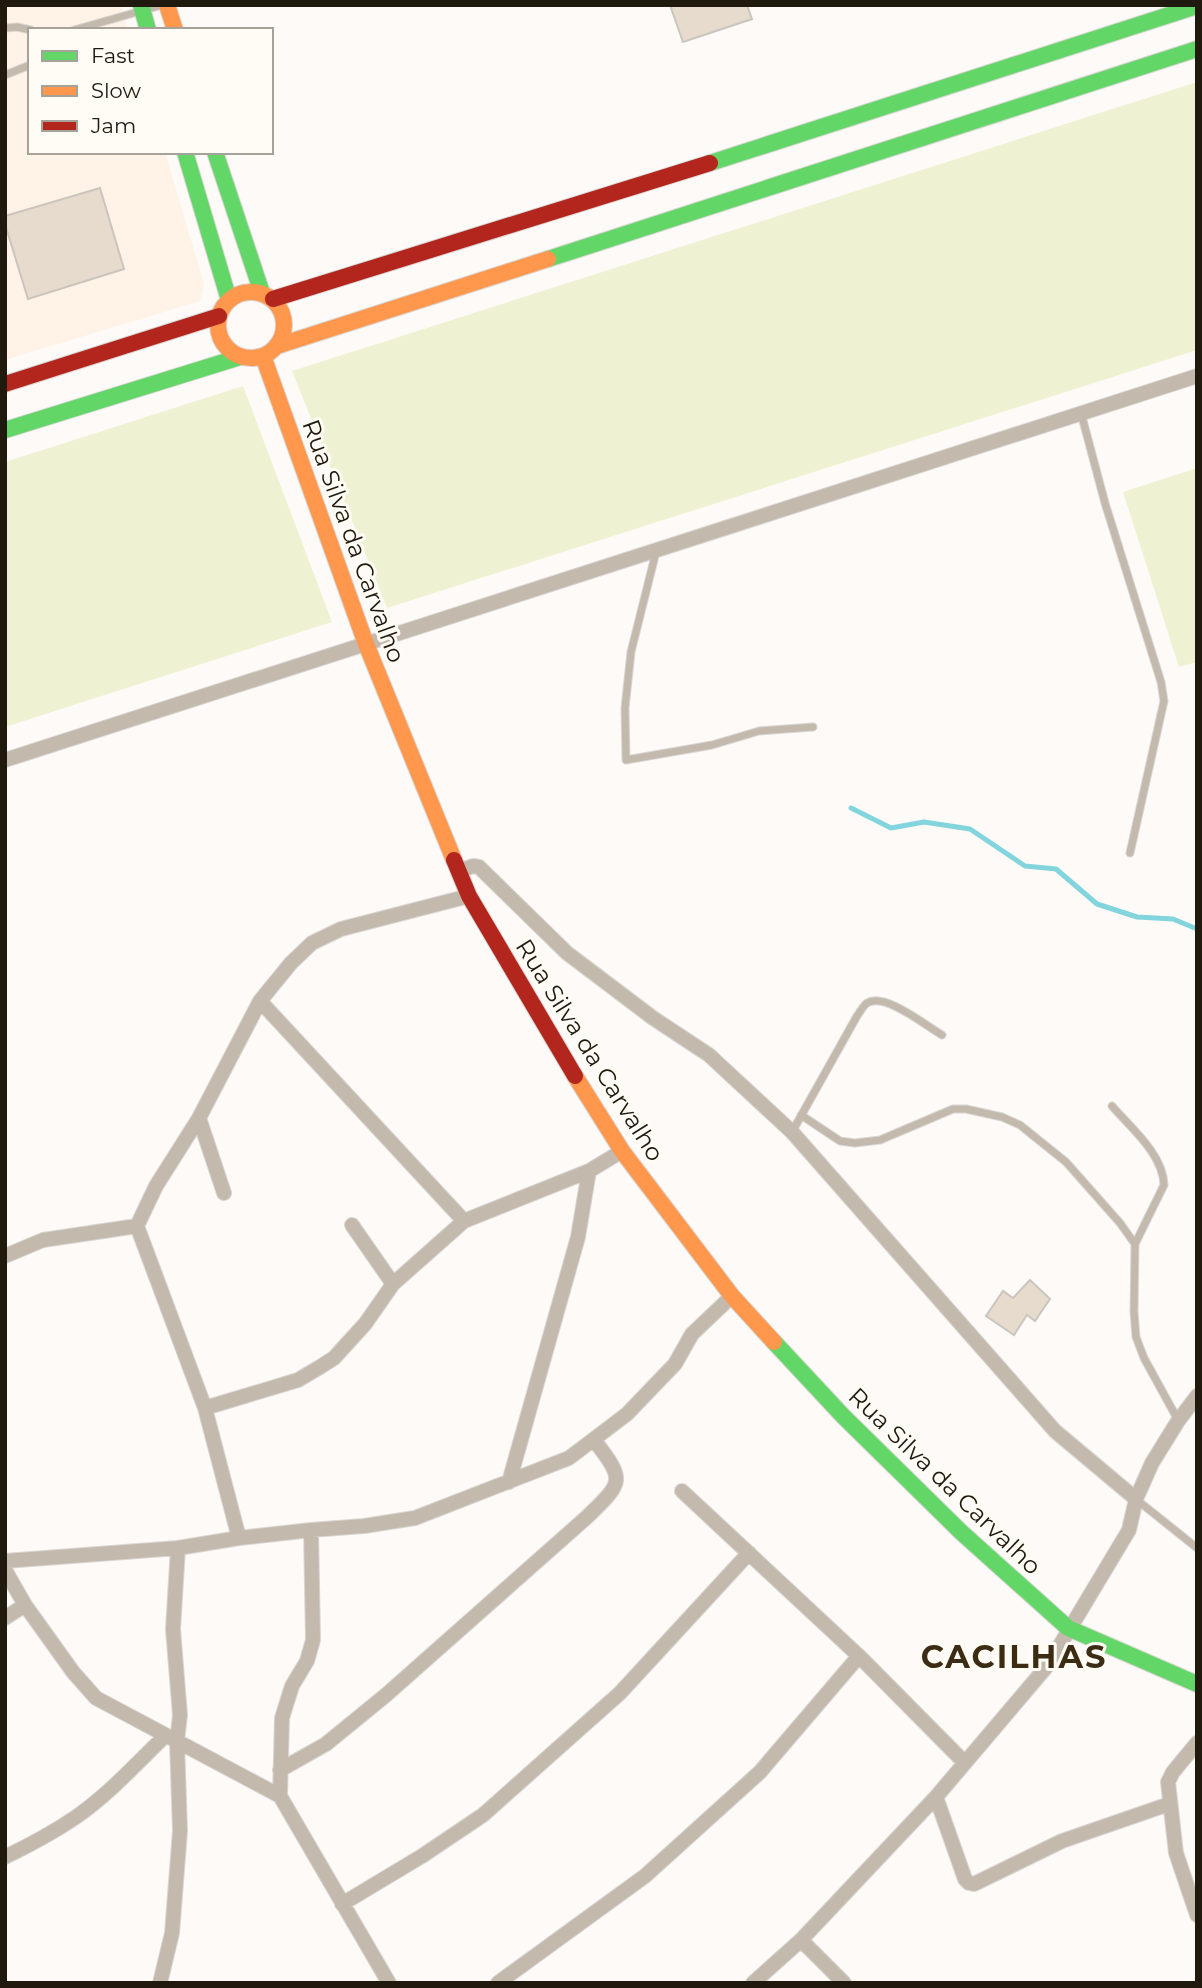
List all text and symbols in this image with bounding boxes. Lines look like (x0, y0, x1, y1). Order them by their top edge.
legend (28, 28, 273, 154)
text: Fast (91, 43, 135, 68)
text: Slow (91, 78, 141, 103)
text: Jam (90, 113, 136, 138)
street label: Rua Silva da Carvalho (296, 415, 412, 667)
street label: Rua Silva da Carvalho (510, 933, 670, 1167)
street label: Rua Silva da Carvalho (843, 1381, 1047, 1581)
district label: CACILHAS (921, 1637, 1107, 1676)

